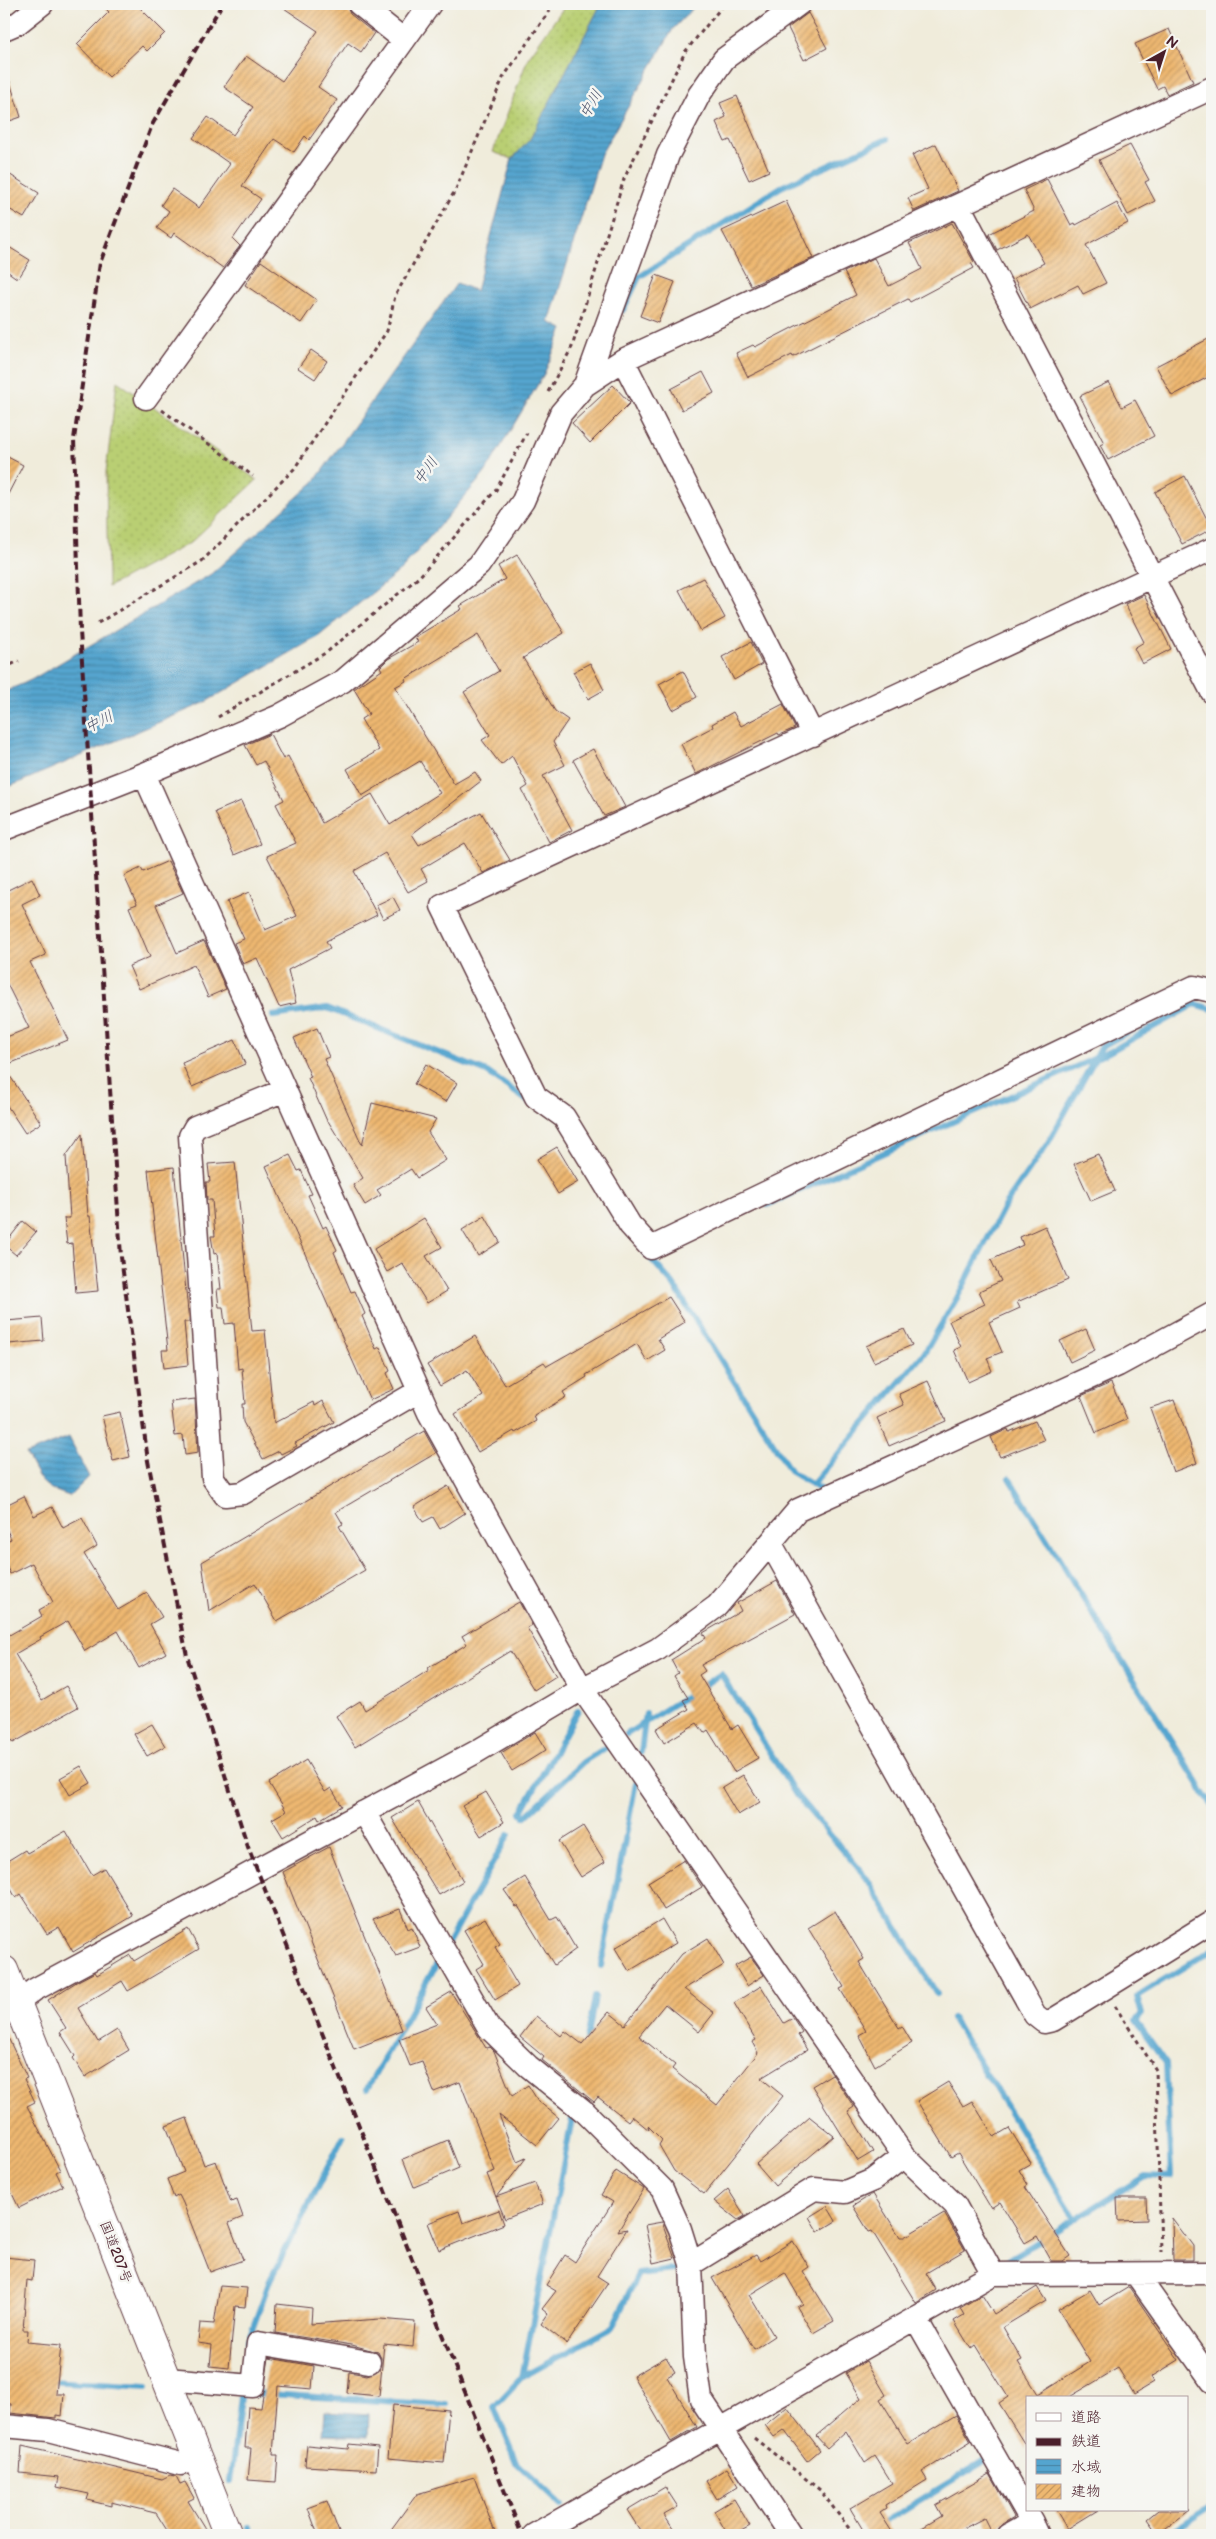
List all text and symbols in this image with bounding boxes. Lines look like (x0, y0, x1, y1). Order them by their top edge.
north arrow (1138, 28, 1188, 78)
text: N (1162, 32, 1181, 52)
water label: 中川 (575, 86, 607, 122)
water label: 中川 (410, 453, 442, 489)
water label: 中川 (81, 707, 117, 737)
street label: 国道207号 (96, 2218, 136, 2286)
legend (1026, 2396, 1188, 2512)
text: 道路 (1071, 2408, 1101, 2427)
text: 鉄道 (1071, 2432, 1101, 2451)
text: 水域 (1071, 2458, 1101, 2477)
text: 建物 (1071, 2482, 1101, 2501)

